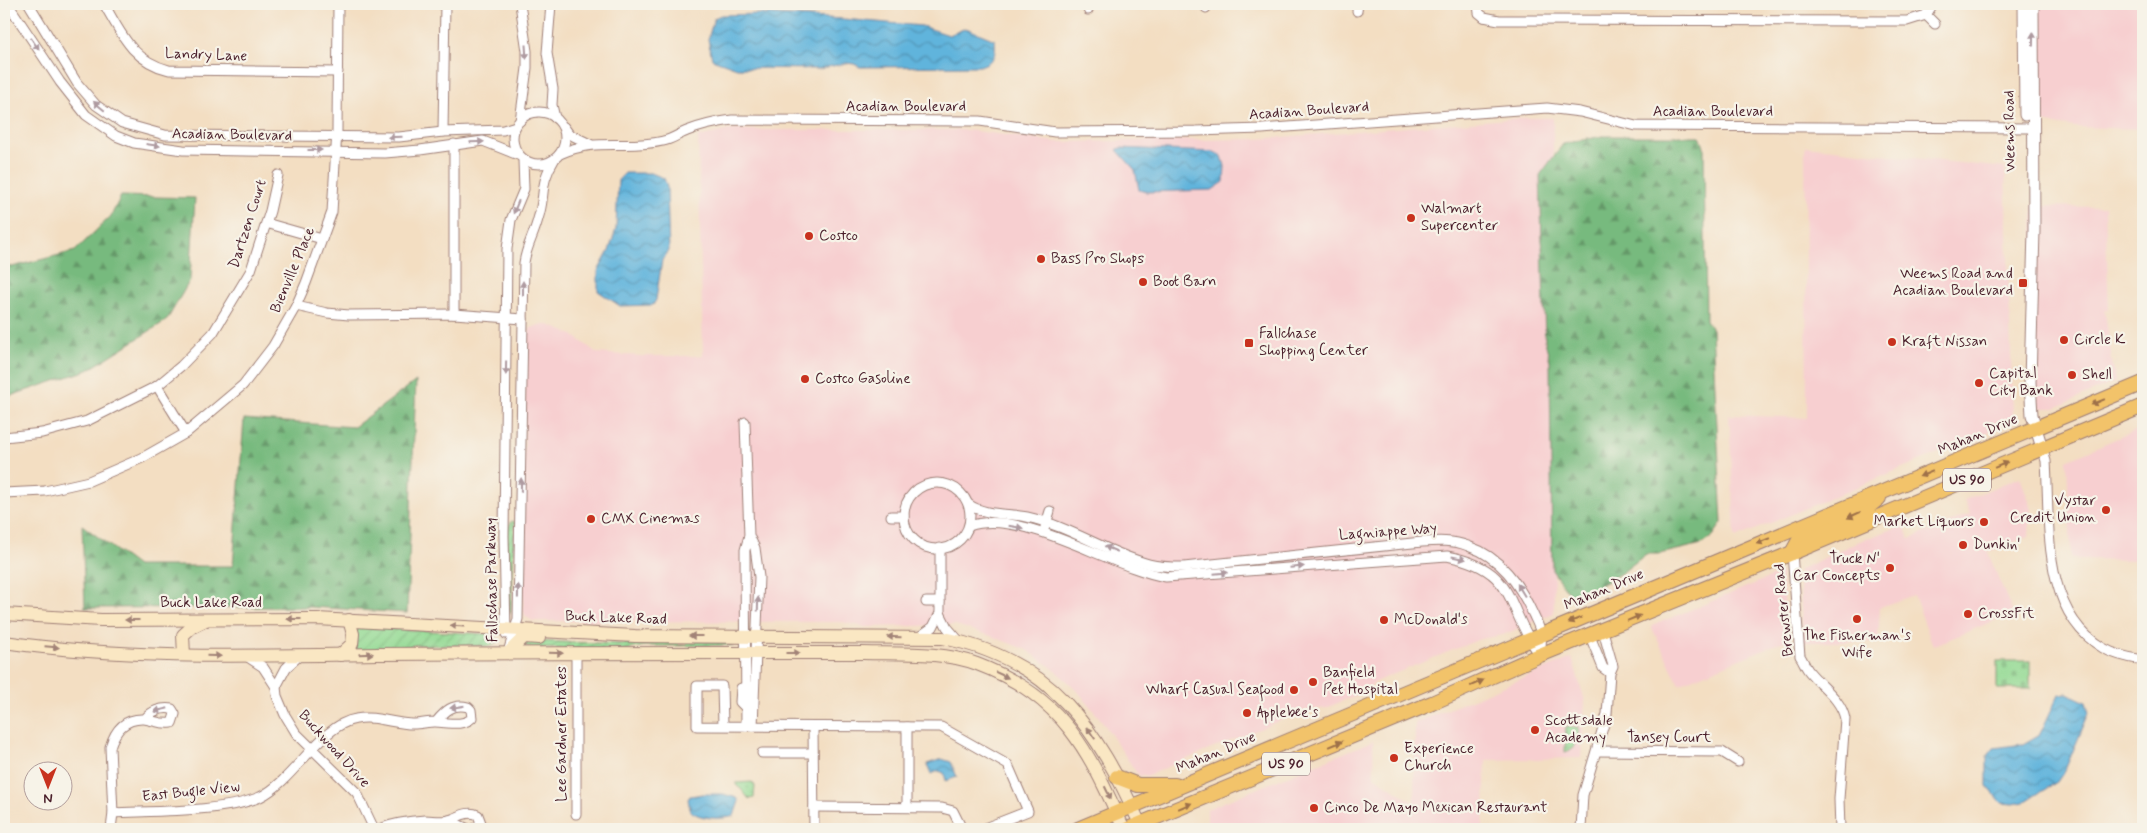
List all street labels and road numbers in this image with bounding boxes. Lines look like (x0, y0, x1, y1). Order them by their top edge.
street label: Landry Lane (165, 44, 248, 66)
street label: Weems Road (1999, 90, 2021, 172)
street label: Acadian Boulevard (846, 97, 966, 117)
street label: Acadian Boulevard (1248, 97, 1370, 125)
street label: Acadian Boulevard (1653, 102, 1773, 122)
street label: Acadian Boulevard (172, 124, 292, 146)
street label: Dartzen Court (224, 177, 272, 271)
street label: Bienville Place (266, 224, 320, 316)
street label: Mahan Drive (1935, 409, 2021, 461)
road number: US 90 (1943, 468, 1991, 492)
street label: Fallschase Parkway (481, 517, 503, 643)
street label: Lagniappe Way (1338, 519, 1438, 546)
street label: Brewster Road (1769, 562, 1799, 658)
street label: Mahan Drive (1561, 564, 1647, 616)
street label: Buck Lake Road (160, 593, 262, 613)
street label: Buck Lake Road (565, 606, 667, 630)
street label: Lee Gardner Estates (552, 666, 572, 802)
street label: Buckwood Drive (294, 706, 374, 792)
street label: Mahan Drive (1173, 727, 1259, 779)
street label: Tansey Court (1627, 728, 1711, 748)
road number: US 90 (1262, 752, 1310, 776)
street label: East Bugle View (141, 777, 241, 808)

